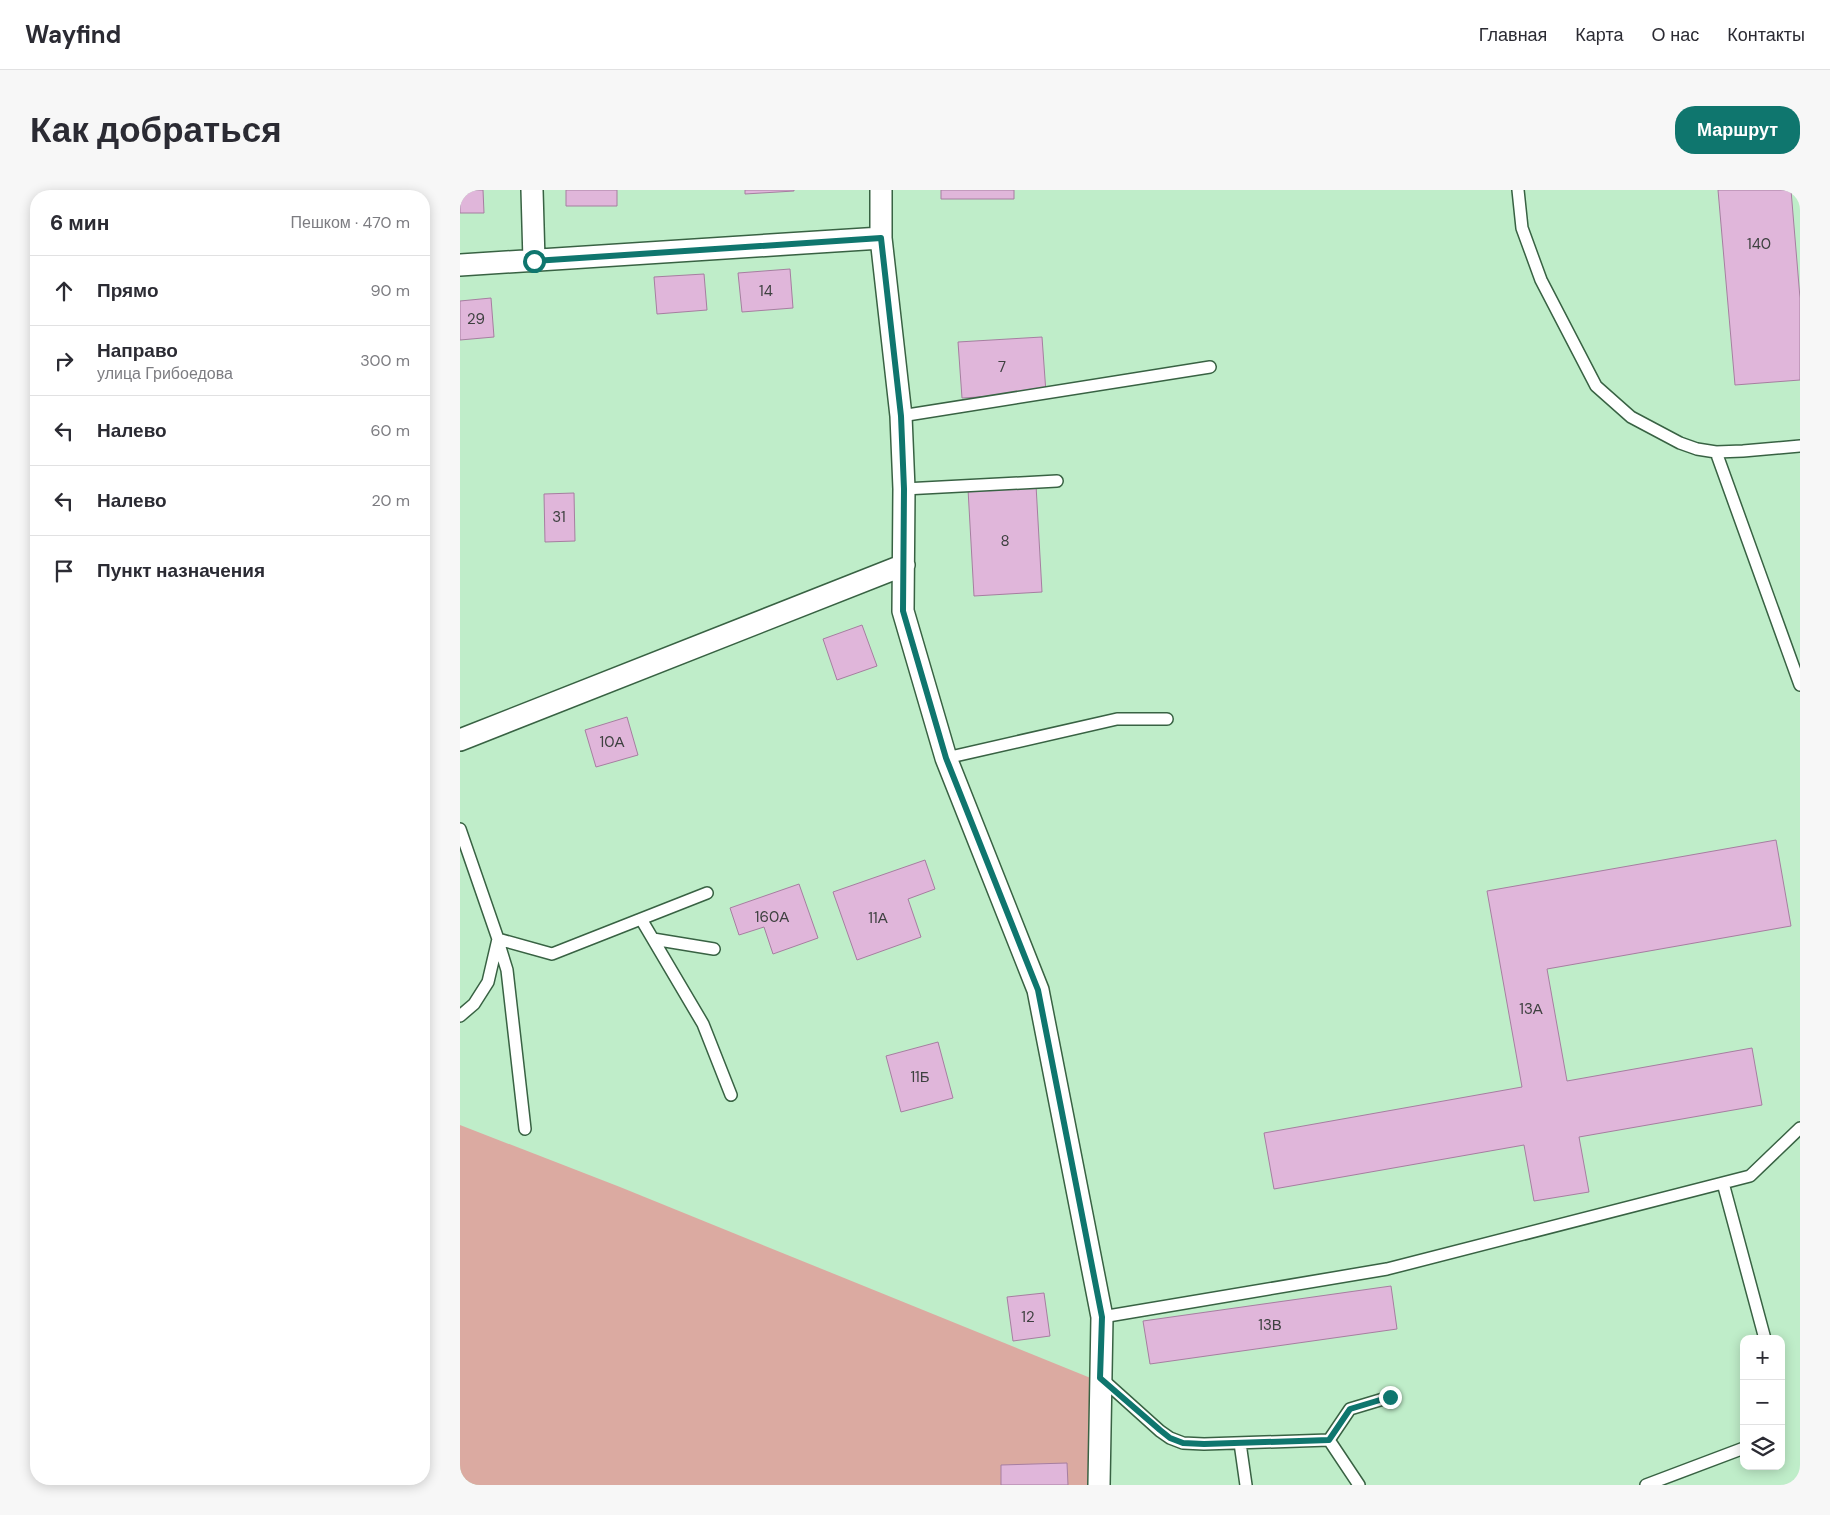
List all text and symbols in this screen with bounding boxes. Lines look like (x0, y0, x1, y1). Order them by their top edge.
text: Wayfind (25, 19, 121, 50)
text: Главная (1479, 23, 1547, 47)
text: Карта (1575, 23, 1624, 47)
text: О нас (1652, 23, 1699, 47)
text: Контакты (1727, 23, 1805, 47)
button: Маршрут (1675, 106, 1800, 154)
text: Как добраться (30, 107, 282, 153)
text: 6 мин (50, 209, 109, 237)
text: Пешком · 470 m (291, 212, 410, 233)
house number: 140 (1747, 234, 1771, 254)
route start (523, 250, 546, 273)
icon: ahead (50, 277, 78, 305)
text: Прямо (97, 278, 159, 303)
text: 90 m (370, 280, 410, 301)
house number: 14 (759, 281, 773, 301)
house number: 29 (467, 309, 485, 329)
text: Направо (97, 338, 178, 363)
icon: right (50, 347, 78, 375)
text: 300 m (360, 350, 410, 371)
house number: 7 (998, 357, 1006, 377)
text: улица Грибоедова (97, 363, 233, 384)
icon: left (50, 417, 78, 445)
text: Налево (97, 418, 167, 443)
text: 60 m (370, 420, 410, 441)
icon: left (50, 487, 78, 515)
text: Налево (97, 488, 167, 513)
text: 20 m (371, 490, 410, 511)
house number: 31 (552, 507, 566, 527)
house number: 8 (1000, 531, 1010, 551)
icon: arrive (50, 557, 78, 585)
text: Пункт назначения (97, 558, 265, 583)
house number: 10А (600, 732, 624, 752)
house number: 160А (755, 907, 789, 927)
house number: 11А (868, 908, 888, 928)
house number: 13А (1519, 999, 1543, 1019)
house number: 11Б (910, 1067, 930, 1087)
house number: 12 (1021, 1307, 1035, 1327)
house number: 13В (1258, 1315, 1282, 1335)
map controls (1740, 1335, 1785, 1470)
button: + (1740, 1335, 1785, 1380)
button: − (1740, 1380, 1785, 1425)
route end (1379, 1386, 1402, 1409)
button: layers (1740, 1425, 1785, 1470)

